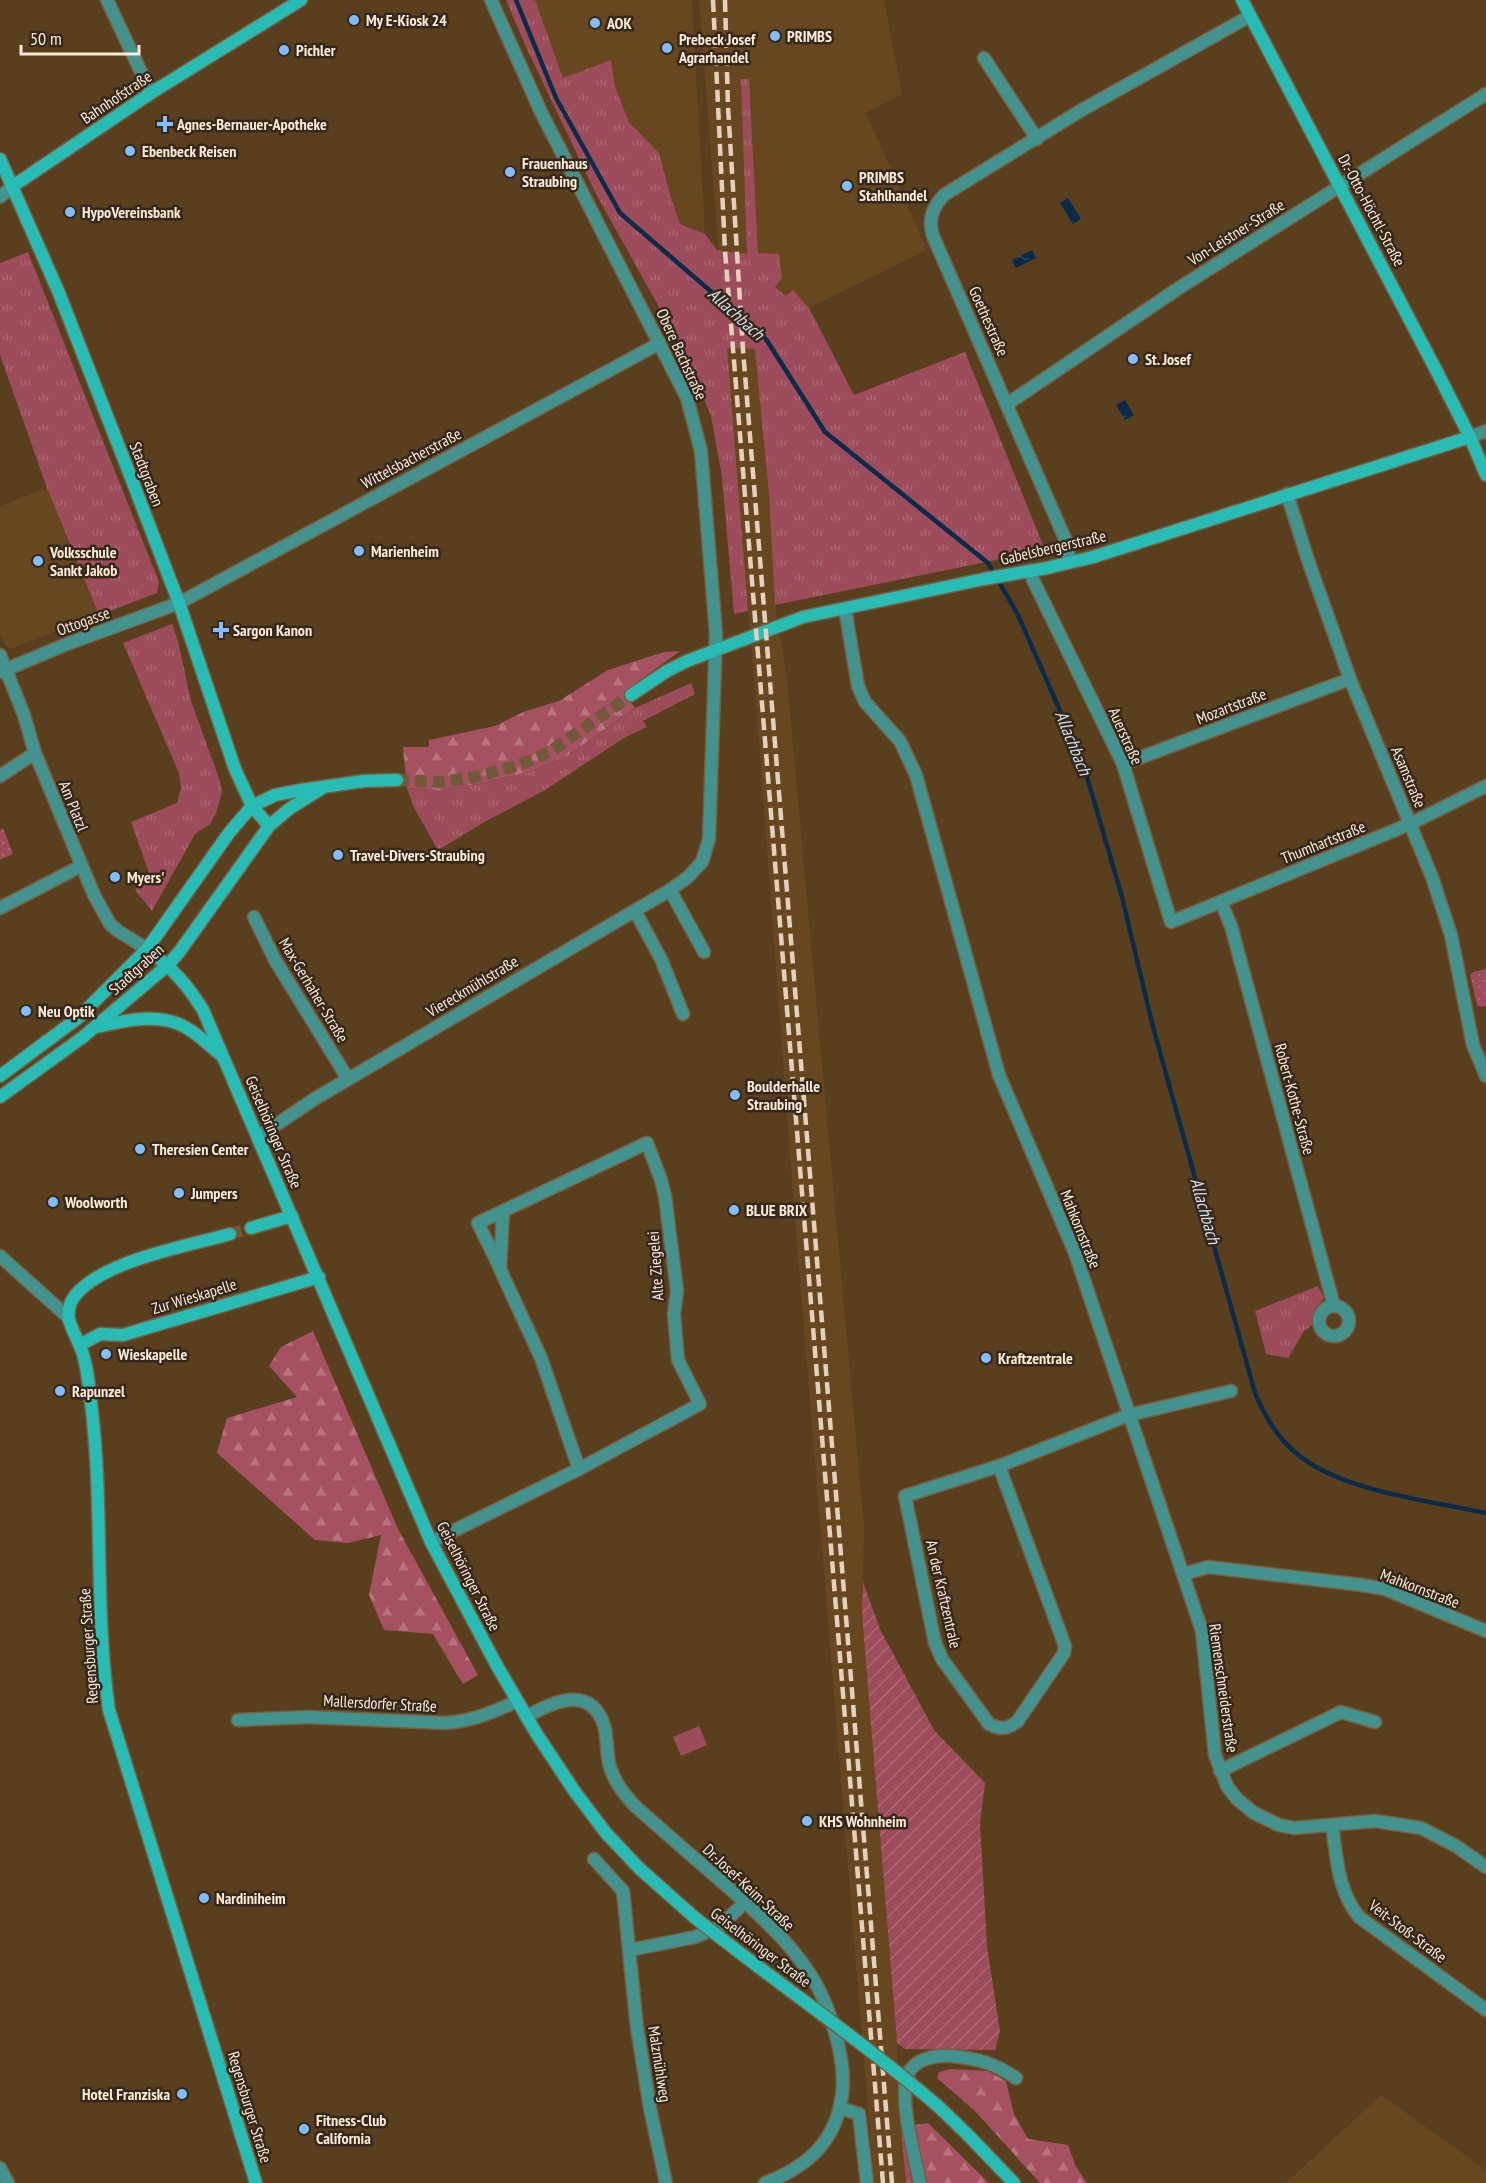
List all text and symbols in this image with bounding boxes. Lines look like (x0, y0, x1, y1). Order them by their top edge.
place label: My E-Kiosk 24 (366, 10, 447, 30)
marker: My E-Kiosk 24 (347, 13, 361, 27)
place label: AOK (606, 13, 632, 33)
marker: AOK (588, 16, 602, 30)
scale bar (21, 18, 140, 56)
place label: PRIMBS (787, 26, 832, 46)
text: 50 m (30, 27, 62, 50)
place label: Prebeck Josef Agrarhandel (678, 29, 756, 67)
marker: PRIMBS (768, 29, 782, 43)
place label: Pichler (296, 40, 336, 60)
marker: Prebeck Josef Agrarhandel (660, 41, 674, 55)
marker: Pichler (277, 43, 291, 57)
street label: Bahnhofstraße (77, 66, 155, 128)
place label: Agnes-Bernauer-Apotheke (176, 114, 327, 134)
marker: Agnes-Bernauer-Apotheke (158, 117, 172, 131)
place label: Ebenbeck Reisen (142, 141, 237, 161)
marker: Ebenbeck Reisen (123, 144, 137, 158)
street label: Dr.-Otto-Höchtl-Straße (1334, 150, 1410, 270)
place label: Frauenhaus Straubing (522, 153, 588, 191)
marker: Frauenhaus Straubing (503, 165, 517, 179)
place label: PRIMBS Stahlhandel (859, 167, 927, 205)
marker: PRIMBS Stahlhandel (840, 179, 854, 193)
street label: Von-Leistner-Straße (1183, 194, 1288, 270)
place label: HypoVereinsbank (82, 202, 181, 222)
marker: HypoVereinsbank (63, 205, 77, 219)
water label: Allachbach (703, 282, 770, 346)
street label: Goethestraße (965, 283, 1013, 359)
street label: Obere Bachstraße (652, 305, 712, 403)
place label: St. Josef (1145, 349, 1192, 369)
marker: St. Josef (1126, 352, 1140, 366)
street label: Wittelsbacherstraße (357, 423, 465, 493)
street label: Stadtgraben (126, 439, 168, 509)
street label: Gabelsbergerstraße (998, 525, 1108, 569)
place label: Marienheim (371, 541, 439, 561)
place label: Volksschule Sankt Jakob (49, 542, 117, 580)
marker: Marienheim (352, 544, 366, 558)
marker: Volksschule Sankt Jakob (31, 554, 45, 568)
street label: Ottogasse (54, 602, 112, 640)
place label: Sargon Kanon (233, 620, 312, 640)
marker: Sargon Kanon (214, 623, 228, 637)
street label: Mozartstraße (1193, 684, 1269, 728)
street label: Auerstraße (1105, 704, 1147, 768)
water label: Allachbach (1050, 707, 1097, 780)
street label: Asamstraße (1387, 743, 1431, 811)
street label: Am Platzl (55, 778, 93, 834)
street label: Thumhartstraße (1278, 816, 1368, 868)
place label: Travel-Divers-Straubing (350, 845, 485, 865)
marker: Travel-Divers-Straubing (331, 848, 345, 862)
place label: Myers' (127, 867, 165, 887)
marker: Myers' (108, 870, 122, 884)
street label: Max-Gerhaher-Straße (275, 934, 353, 1046)
street label: Stadtgraben (104, 939, 168, 999)
street label: Viereckmühlstraße (422, 951, 521, 1022)
place label: Neu Optik (38, 1001, 95, 1021)
marker: Neu Optik (19, 1004, 33, 1018)
street label: Robert-Kothe-Straße (1271, 1041, 1319, 1157)
street label: Geiselhöringer Straße (241, 1073, 307, 1191)
place label: Boulderhalle Straubing (747, 1076, 820, 1114)
marker: Boulderhalle Straubing (728, 1088, 742, 1102)
place label: Theresien Center (152, 1139, 249, 1159)
marker: Theresien Center (133, 1142, 147, 1156)
water label: Allachbach (1185, 1175, 1226, 1248)
place label: Jumpers (190, 1183, 238, 1203)
marker: Jumpers (172, 1186, 186, 1200)
street label: Mahkornstraße (1056, 1187, 1106, 1271)
place label: Woolworth (64, 1192, 127, 1212)
marker: Woolworth (46, 1195, 60, 1209)
place label: BLUE BRIX (746, 1200, 808, 1220)
marker: BLUE BRIX (727, 1203, 741, 1217)
street label: Alte Ziegelei (643, 1231, 667, 1301)
street label: Zur Wieskapelle (149, 1274, 239, 1318)
place label: Wieskapelle (117, 1344, 187, 1364)
marker: Wieskapelle (99, 1347, 113, 1361)
place label: Kraftzentrale (998, 1348, 1073, 1368)
marker: Kraftzentrale (979, 1351, 993, 1365)
place label: Rapunzel (72, 1381, 125, 1401)
marker: Rapunzel (53, 1384, 67, 1398)
street label: Geiselhöringer Straße (433, 1518, 505, 1634)
street label: An der Kraftzentrale (922, 1538, 966, 1650)
street label: Mahkornstraße (1378, 1564, 1462, 1612)
street label: Regensburger Straße (74, 1588, 102, 1704)
street label: Riemenschneiderstraße (1205, 1622, 1243, 1754)
street label: Mallersdorfer Straße (323, 1690, 437, 1716)
place label: KHS Wohnheim (819, 1811, 906, 1831)
marker: KHS Wohnheim (800, 1814, 814, 1828)
street label: Dr.-Josef-Keim-Straße (699, 1839, 799, 1935)
place label: Nardiniheim (216, 1888, 286, 1908)
marker: Nardiniheim (197, 1891, 211, 1905)
street label: Veit-Stoß-Straße (1364, 1895, 1451, 1967)
street label: Geiselhöringer Straße (707, 1903, 815, 1991)
street label: Malzmühlweg (644, 2024, 676, 2104)
street label: Regensburger Straße (224, 2049, 276, 2165)
place label: Hotel Franziska (82, 2084, 170, 2104)
marker: Hotel Franziska (175, 2087, 189, 2101)
place label: Fitness-Club California (316, 2110, 386, 2148)
marker: Fitness-Club California (297, 2122, 311, 2136)

